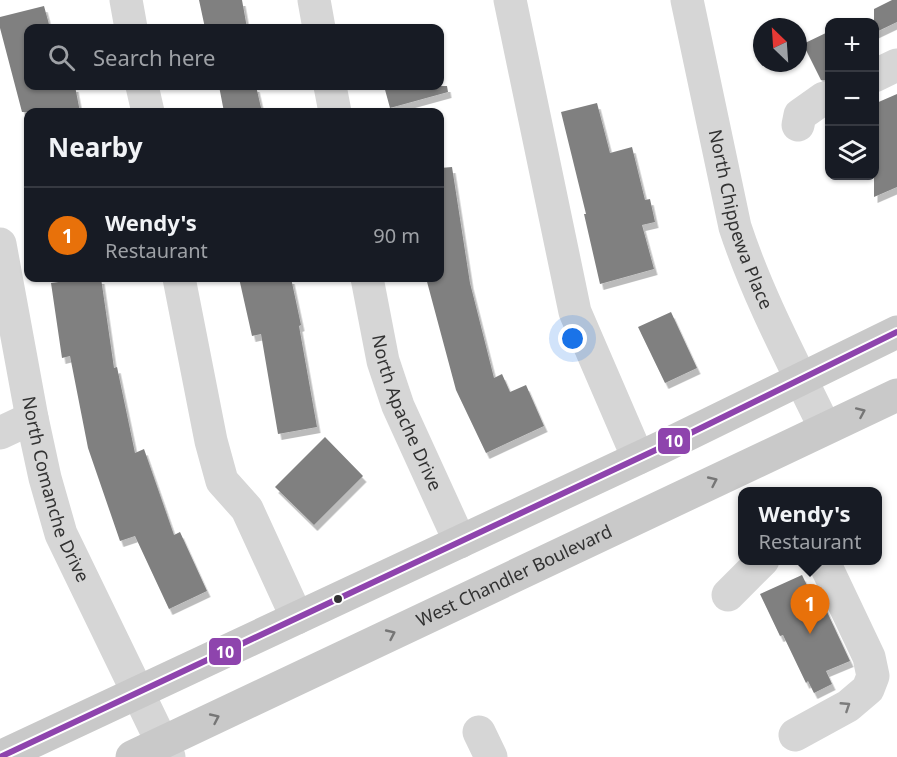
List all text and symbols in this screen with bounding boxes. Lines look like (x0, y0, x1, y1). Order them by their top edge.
north arrow (753, 18, 807, 72)
map controls (825, 18, 879, 180)
button: + (825, 18, 879, 72)
search box (24, 24, 444, 90)
icon: search (45, 41, 78, 74)
text: Search here (93, 42, 215, 72)
button: − (825, 72, 879, 126)
button: layers (825, 126, 879, 180)
street label: North Chippewa Place (704, 127, 779, 313)
text: Nearby (48, 129, 143, 165)
text: Wendy's (105, 207, 197, 237)
text: 1 (62, 222, 73, 249)
text: 90 m (373, 222, 420, 249)
text: Restaurant (105, 237, 208, 264)
your location (558, 324, 587, 353)
street label: North Apache Drive (367, 332, 448, 494)
street label: North Comanche Drive (17, 394, 96, 586)
one-way arrow (854, 407, 865, 419)
line badge: 10 (657, 427, 691, 455)
text: 10 (665, 430, 683, 452)
one-way arrow (706, 477, 717, 489)
popup (738, 487, 882, 565)
text: Wendy's (759, 498, 850, 528)
street label: West Chandler Boulevard (412, 519, 616, 632)
text: Restaurant (759, 528, 861, 555)
pin: 1 (790, 584, 830, 634)
unlabelled marker (332, 593, 344, 605)
one-way arrow (384, 629, 395, 641)
line badge: 10 (208, 637, 242, 666)
text: 10 (216, 641, 234, 663)
one-way arrow (840, 703, 851, 714)
one-way arrow (208, 713, 219, 725)

